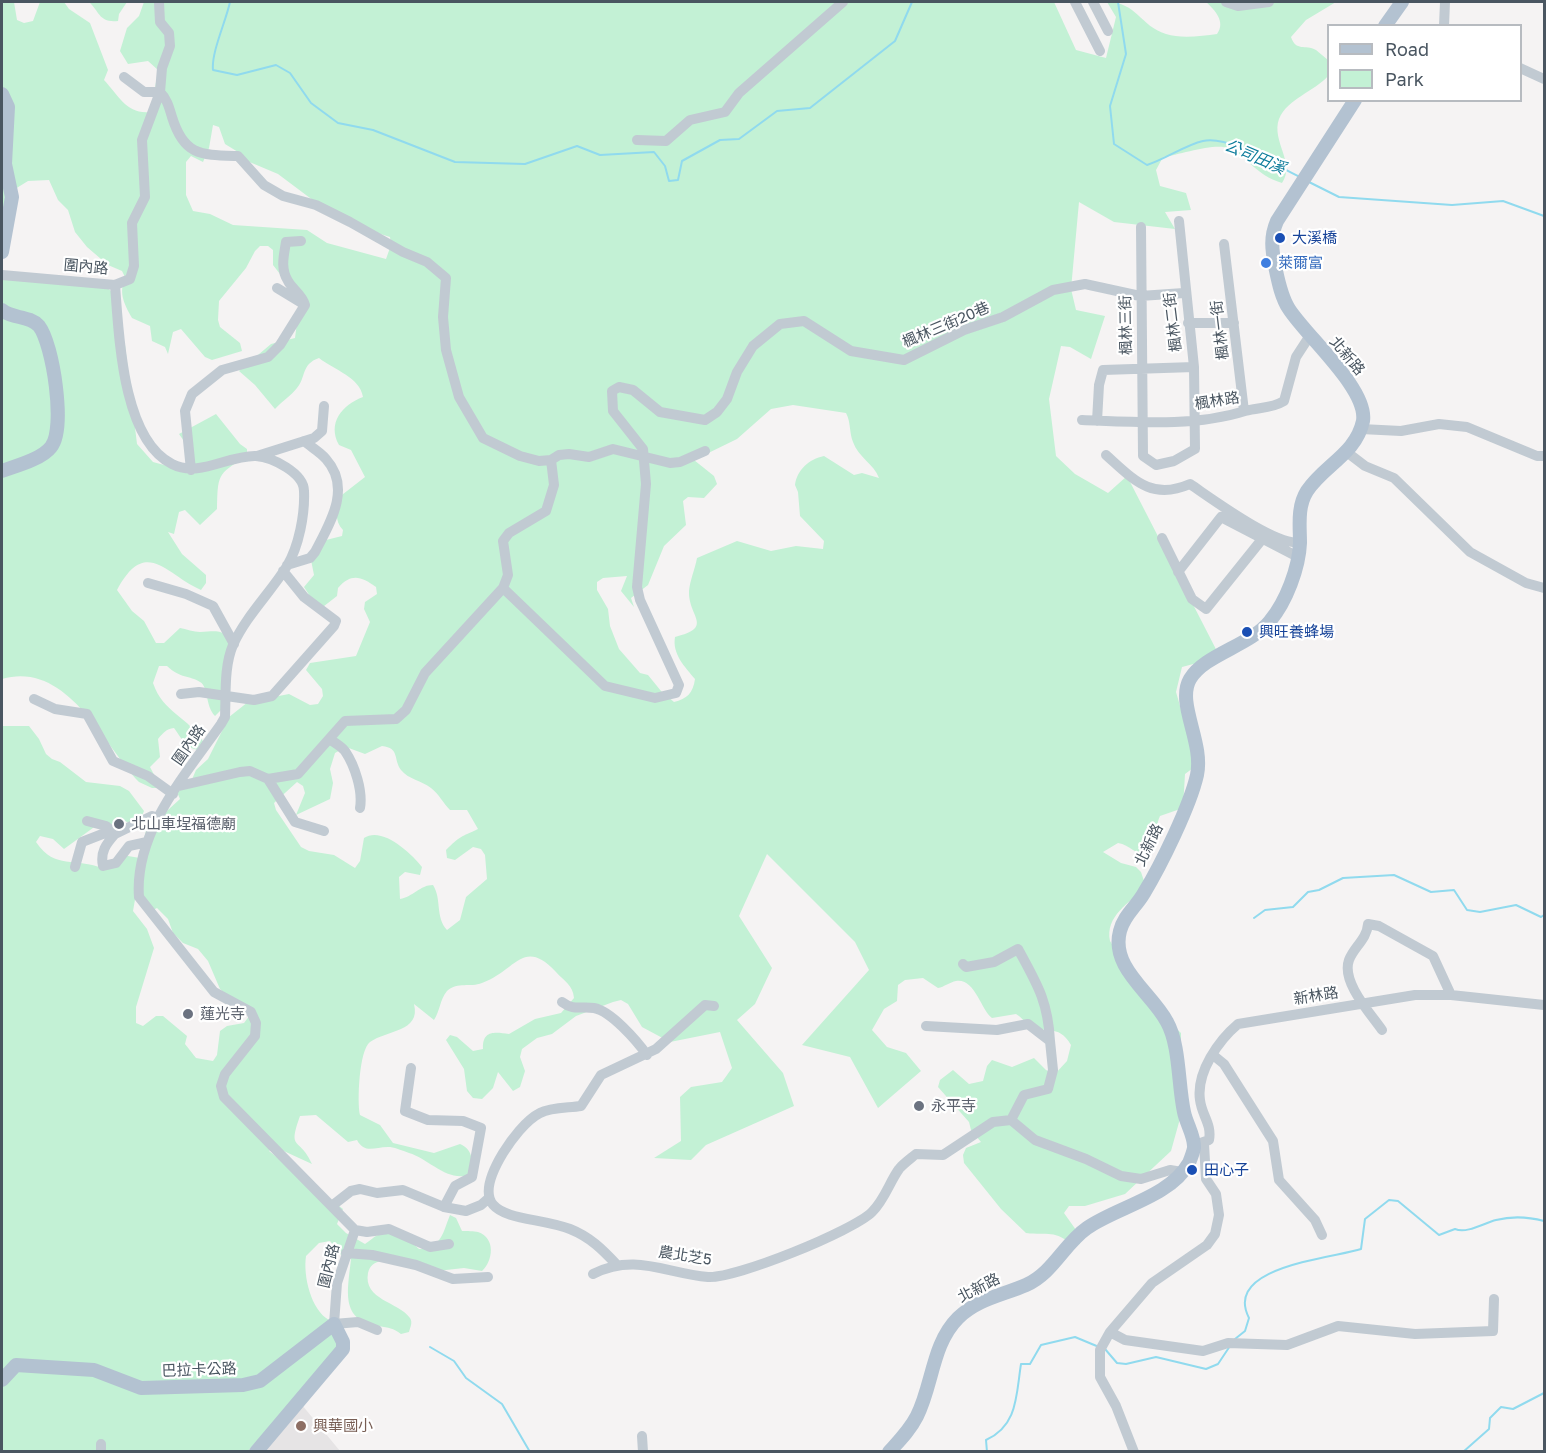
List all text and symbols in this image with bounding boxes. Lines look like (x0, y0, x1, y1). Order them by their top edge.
legend (1327, 24, 1522, 102)
text: Road (1385, 38, 1429, 60)
text: Park (1385, 68, 1424, 90)
water label: 公司田溪 (1222, 136, 1288, 178)
place label: 大溪橋 (1292, 229, 1337, 247)
marker: 大溪橋 (1273, 231, 1287, 245)
place label: 萊爾富 (1278, 254, 1323, 272)
street label: 圍內路 (63, 256, 109, 278)
marker: 萊爾富 (1259, 256, 1273, 270)
street label: 楓林二街 (1160, 291, 1186, 353)
street label: 楓林三街 (1116, 295, 1136, 355)
street label: 楓林三街20巷 (900, 299, 992, 351)
street label: 楓林一街 (1207, 299, 1233, 361)
street label: 北新路 (1326, 333, 1368, 379)
street label: 楓林路 (1193, 389, 1241, 413)
place label: 興旺養蜂場 (1259, 623, 1334, 641)
marker: 興旺養蜂場 (1240, 625, 1254, 639)
street label: 圍內路 (169, 721, 209, 769)
place label: 北山車埕福德廟 (131, 815, 236, 833)
marker: 北山車埕福德廟 (112, 817, 126, 831)
street label: 北新路 (1131, 821, 1167, 869)
street label: 新林路 (1292, 984, 1340, 1008)
place label: 蓮光寺 (200, 1005, 245, 1023)
marker: 蓮光寺 (181, 1007, 195, 1021)
place label: 永平寺 (931, 1097, 976, 1115)
marker: 永平寺 (912, 1099, 926, 1113)
place label: 田心子 (1204, 1161, 1249, 1179)
marker: 田心子 (1185, 1163, 1199, 1177)
street label: 圍內路 (315, 1242, 343, 1290)
street label: 農北芝5 (657, 1243, 713, 1269)
street label: 北新路 (955, 1270, 1003, 1306)
street label: 巴拉卡公路 (161, 1360, 237, 1380)
place label: 興華國小 (313, 1417, 373, 1435)
marker: 興華國小 (294, 1419, 308, 1433)

